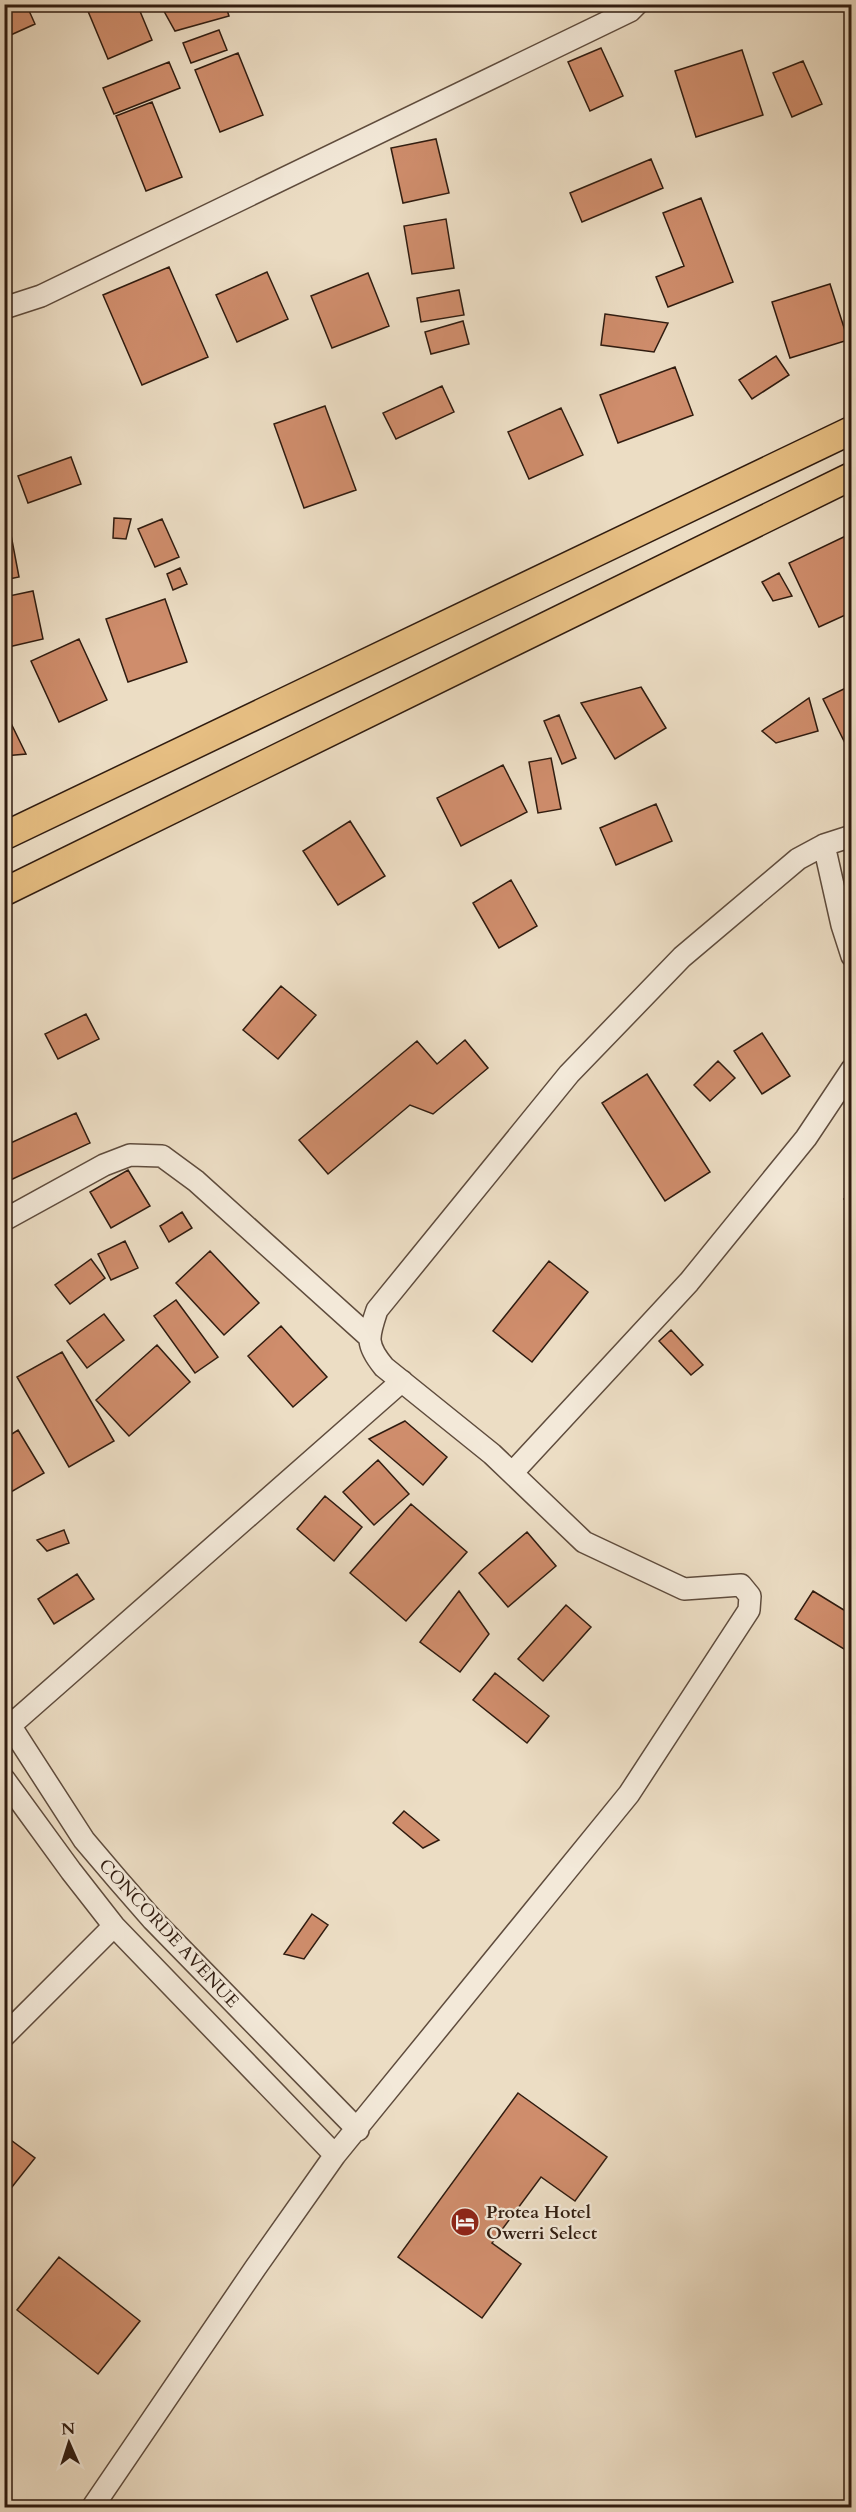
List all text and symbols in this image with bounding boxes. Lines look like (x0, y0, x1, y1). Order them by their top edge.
street label: CONCORDE AVENUE (93, 1853, 244, 2013)
place label: Protea Hotel Owerri Select (486, 2200, 598, 2246)
hotel icon: Protea Hotel Owerri Select (449, 2206, 481, 2238)
north arrow (39, 2413, 99, 2473)
text: N (61, 2418, 76, 2440)

